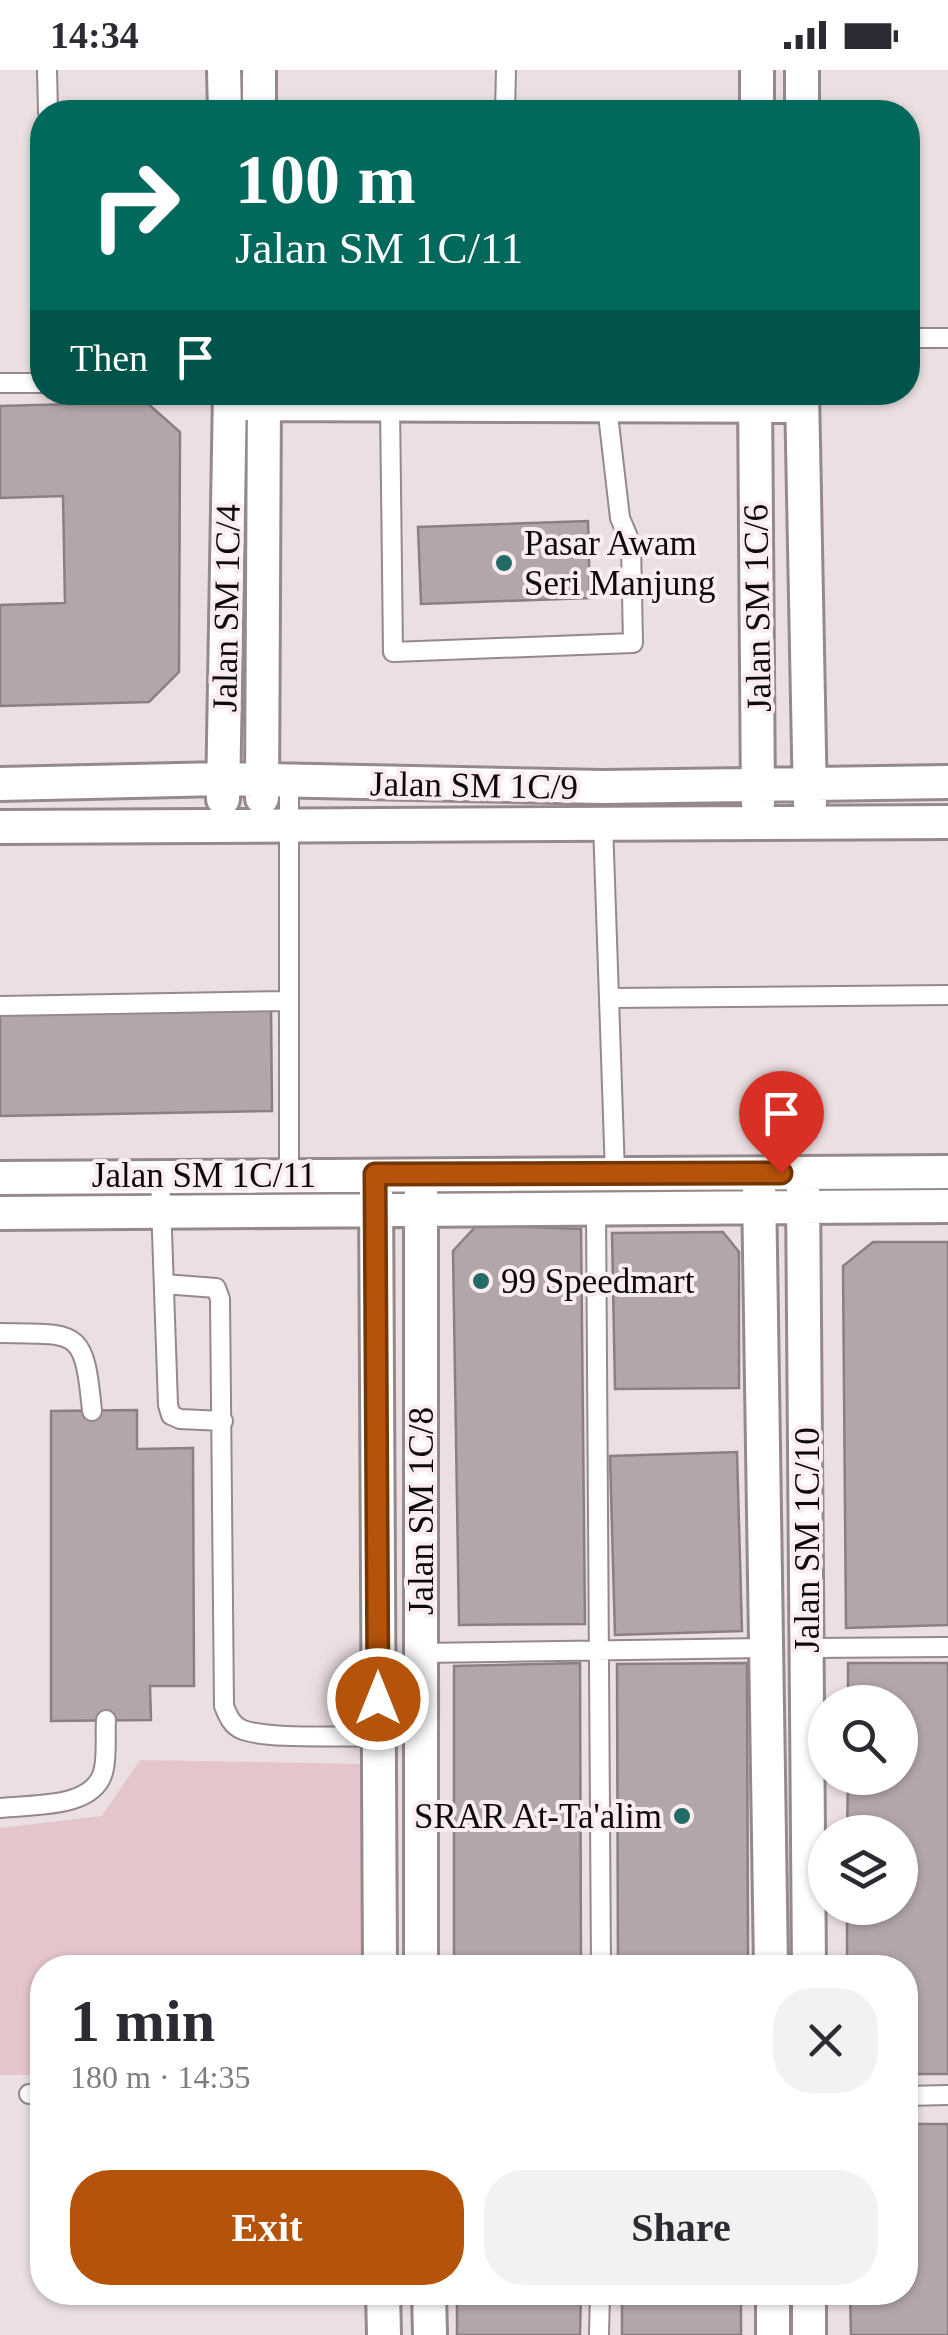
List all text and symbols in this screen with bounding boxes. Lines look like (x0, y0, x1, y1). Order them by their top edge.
text: 14:34 (50, 14, 139, 56)
icon: right (70, 140, 200, 270)
text: 100 m (235, 141, 416, 218)
text: Jalan SM 1C/11 (235, 223, 523, 273)
icon: arrive (168, 330, 223, 385)
text: Then (70, 337, 148, 379)
street label: Jalan SM 1C/4 (205, 504, 248, 712)
street label: Jalan SM 1C/6 (736, 504, 779, 712)
place label: Pasar Awam Seri Manjung (524, 524, 716, 603)
marker: Pasar Awam Seri Manjung (493, 552, 515, 574)
street label: Jalan SM 1C/9 (370, 764, 578, 807)
pin (739, 1071, 824, 1174)
icon: arrive (754, 1086, 809, 1141)
street label: Jalan SM 1C/11 (92, 1156, 316, 1195)
place label: 99 Speedmart (501, 1262, 695, 1301)
marker: 99 Speedmart (470, 1270, 492, 1292)
street label: Jalan SM 1C/8 (402, 1407, 441, 1615)
street label: Jalan SM 1C/10 (788, 1427, 827, 1653)
position arrow (326, 1647, 430, 1751)
map controls (808, 1685, 918, 1925)
button: search (808, 1685, 918, 1795)
place label: SRAR At-Ta'alim (414, 1797, 662, 1836)
marker: SRAR At-Ta'alim (671, 1805, 693, 1827)
button: layers (808, 1815, 918, 1925)
text: 1 min (70, 1988, 215, 2054)
button: close (773, 1988, 878, 2093)
text: 180 m · 14:35 (70, 2059, 250, 2095)
button: Exit (70, 2170, 464, 2285)
button: Share (484, 2170, 878, 2285)

